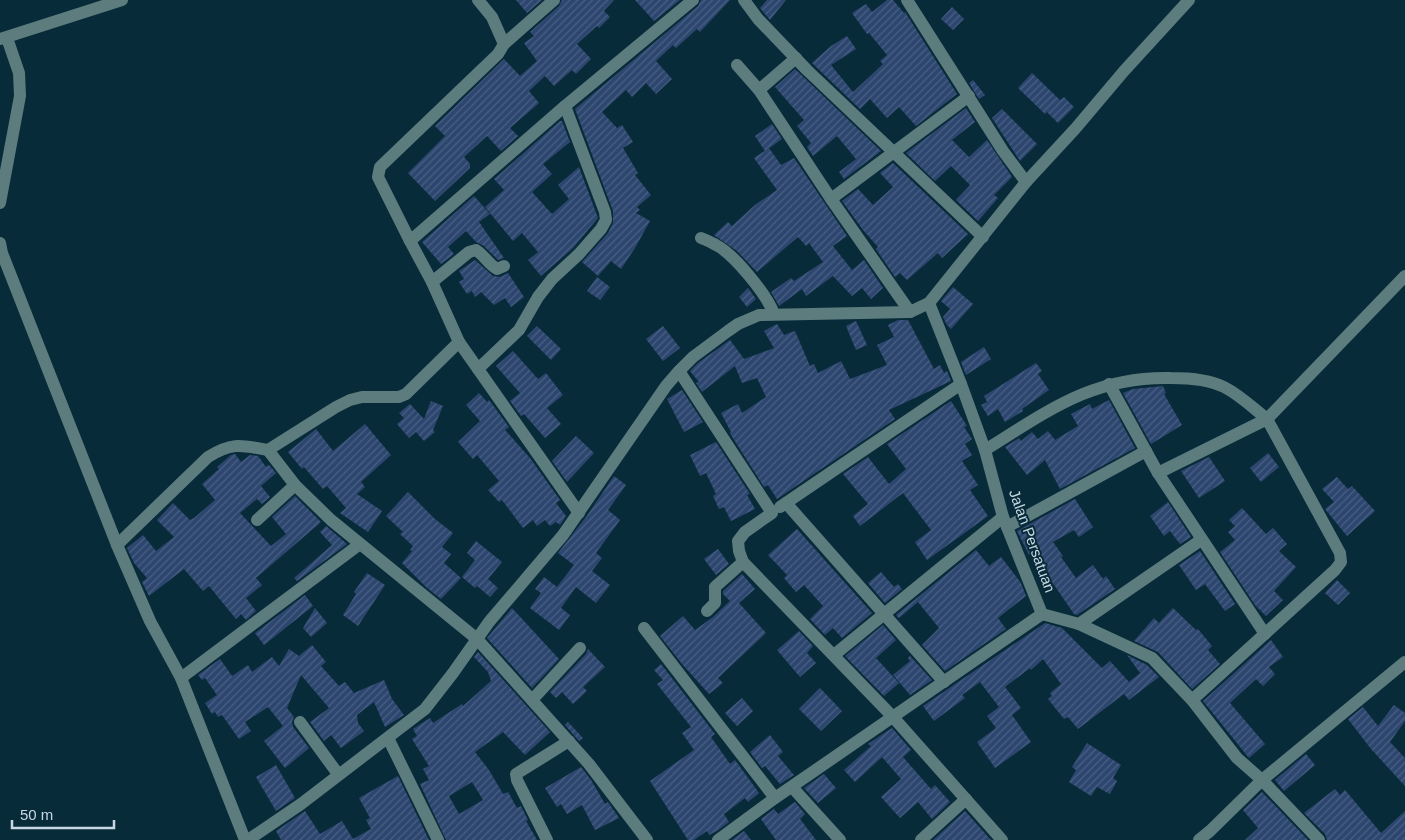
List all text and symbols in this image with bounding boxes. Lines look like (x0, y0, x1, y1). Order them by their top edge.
street label: Jalan Persatuan (1006, 487, 1059, 595)
scale bar (12, 798, 115, 830)
text: 50 m (20, 806, 53, 823)

